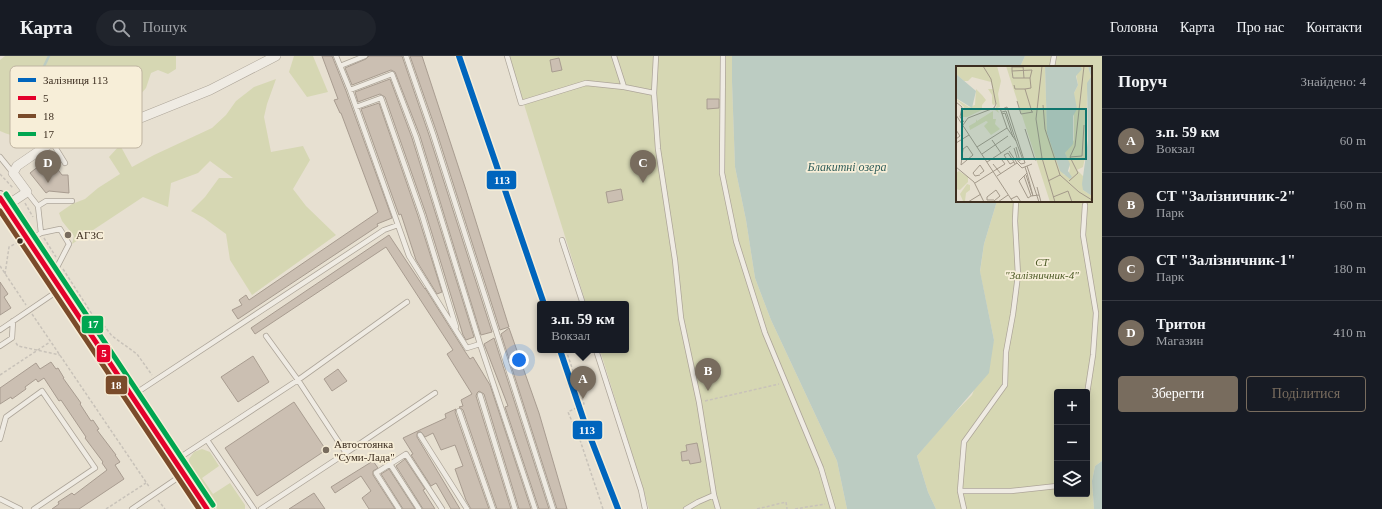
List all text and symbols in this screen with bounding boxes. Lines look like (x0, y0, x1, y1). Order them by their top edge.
search box (96, 10, 376, 46)
text: Карта (20, 17, 72, 38)
icon: search (110, 17, 132, 39)
text: Пошук (142, 19, 187, 35)
text: Головна (1110, 20, 1158, 35)
text: Карта (1180, 20, 1215, 35)
text: Про нас (1237, 20, 1284, 35)
text: Контакти (1306, 20, 1362, 35)
legend (10, 66, 142, 148)
inset map (956, 66, 1092, 202)
text: Поруч (1118, 72, 1167, 91)
text: Залізниця 113 (43, 74, 108, 86)
text: Знайдено: 4 (1301, 74, 1366, 89)
text: 5 (43, 92, 49, 104)
text: 18 (43, 110, 55, 122)
text: з.п. 59 км (1156, 124, 1220, 140)
text: 17 (43, 128, 55, 140)
text: A (1126, 133, 1136, 148)
text: 60 m (1340, 133, 1366, 148)
text: Вокзал (1156, 141, 1195, 156)
pin: D (35, 150, 61, 183)
pin: C (630, 150, 656, 183)
water label: Блакитні озера (807, 160, 886, 174)
line badge: 113 (486, 170, 517, 190)
text: 113 (494, 174, 510, 186)
text: СТ "Залізничник-2" (1156, 188, 1296, 204)
text: B (1127, 197, 1135, 212)
text: 160 m (1333, 197, 1366, 212)
text: Парк (1156, 205, 1184, 220)
place label: АГЗС (76, 229, 103, 241)
marker: АГЗС (63, 230, 73, 240)
unlabelled marker (15, 236, 25, 246)
text: СТ "Залізничник-1" (1156, 252, 1296, 268)
park label: СТ "Залізничник-4" (1005, 256, 1079, 281)
text: C (1126, 261, 1136, 276)
text: 180 m (1333, 261, 1366, 276)
text: Парк (1156, 269, 1184, 284)
popup (537, 301, 629, 353)
text: з.п. 59 км (551, 311, 615, 327)
line badge: 17 (81, 315, 104, 334)
text: Тритон (1156, 316, 1206, 332)
text: 17 (88, 318, 99, 330)
text: D (1126, 325, 1136, 340)
text: 410 m (1333, 325, 1366, 340)
text: Вокзал (551, 328, 590, 343)
text: Магазин (1156, 333, 1203, 348)
line badge: 5 (96, 344, 111, 363)
text: 5 (101, 347, 107, 359)
your location (509, 350, 529, 370)
pin: B (695, 358, 721, 391)
pin: A (570, 366, 596, 399)
line badge: 18 (105, 375, 128, 395)
button: Зберегти (1118, 376, 1238, 412)
button: Поділитися (1246, 376, 1366, 412)
text: 18 (111, 379, 122, 391)
map controls (1054, 389, 1090, 497)
button: + (1054, 389, 1090, 425)
line badge: 113 (572, 420, 603, 440)
text: 113 (579, 424, 595, 436)
button: − (1054, 425, 1090, 461)
place label: Автостоянка "Суми-Лада" (334, 438, 395, 463)
marker: Автостоянка "Суми-Лада" (321, 445, 331, 455)
button: layers (1054, 461, 1090, 497)

